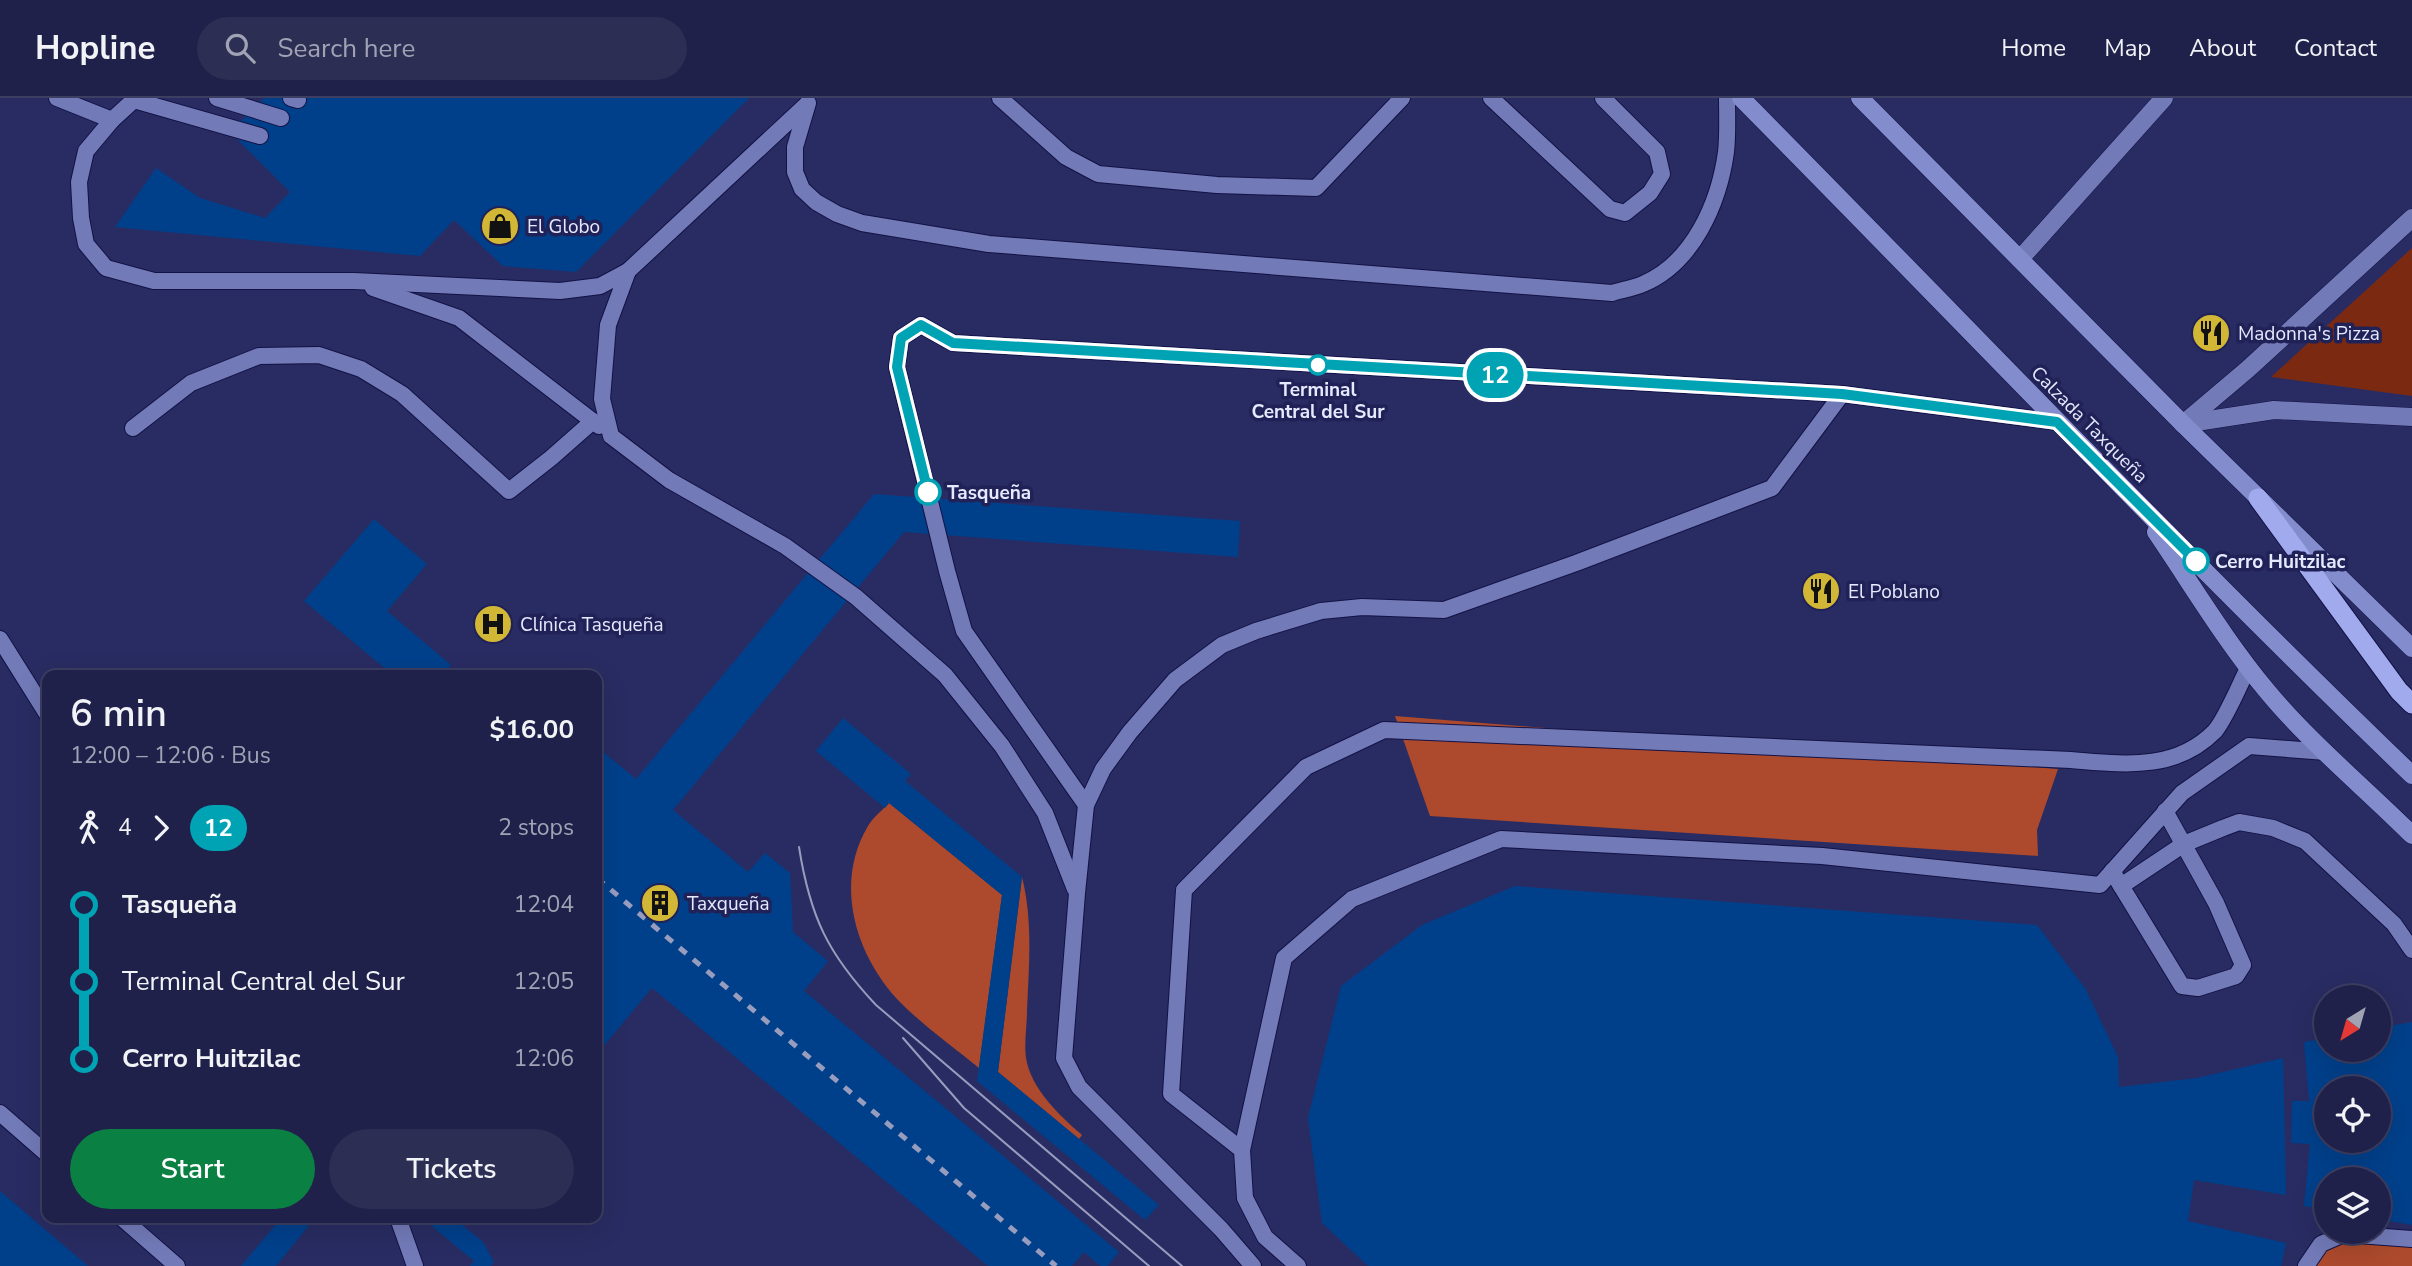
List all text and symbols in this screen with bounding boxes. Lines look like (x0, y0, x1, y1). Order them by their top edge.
search box (197, 17, 687, 80)
text: Hopline (35, 26, 155, 71)
icon: search (221, 29, 259, 67)
text: Search here (277, 31, 415, 66)
text: Home (2001, 32, 2066, 64)
text: Map (2104, 32, 2151, 64)
text: About (2189, 32, 2256, 64)
text: Contact (2294, 32, 2377, 64)
shop icon: El Globo (479, 205, 521, 247)
place label: El Globo (527, 214, 600, 240)
restaurant icon: Madonna's Pizza (2190, 312, 2232, 354)
place label: Madonna's Pizza (2238, 321, 2380, 347)
line badge: 12 (1464, 352, 1526, 398)
marker: Terminal Central del Sur (1308, 355, 1328, 375)
text: 12 (1481, 359, 1509, 391)
street label: Calzada Taxqueña (2025, 361, 2153, 489)
place label: Terminal Central del Sur (1251, 377, 1385, 425)
marker: Tasqueña (915, 479, 941, 505)
place label: Tasqueña (947, 480, 1031, 506)
marker: Cerro Huitzilac (2183, 548, 2209, 574)
place label: Cerro Huitzilac (2215, 549, 2346, 575)
restaurant icon: El Poblano (1800, 570, 1842, 612)
place label: El Poblano (1848, 579, 1940, 605)
hospital icon: Clínica Tasqueña (472, 603, 514, 645)
place label: Clínica Tasqueña (520, 612, 664, 638)
text: 6 min (70, 688, 167, 739)
text: $16.00 (490, 712, 574, 747)
text: 12:00 – 12:06 · Bus (70, 740, 271, 771)
icon: walk (70, 809, 108, 847)
icon: forward (142, 809, 180, 847)
text: 4 (118, 812, 132, 843)
text: 12 (204, 812, 233, 844)
text: 2 stops (498, 812, 574, 843)
building icon: Taxqueña (639, 882, 681, 924)
text: Tasqueña (122, 887, 237, 922)
text: 12:04 (514, 889, 574, 920)
place label: Taxqueña (687, 891, 770, 917)
text: Terminal Central del Sur (122, 964, 405, 999)
text: 12:05 (514, 966, 574, 997)
north arrow (2314, 985, 2390, 1062)
map controls (2314, 985, 2391, 1244)
text: Cerro Huitzilac (122, 1041, 301, 1076)
text: 12:06 (514, 1043, 574, 1074)
button: locate (2314, 1076, 2391, 1153)
button: Start (70, 1129, 315, 1209)
button: Tickets (329, 1129, 574, 1209)
button: layers (2314, 1167, 2391, 1244)

